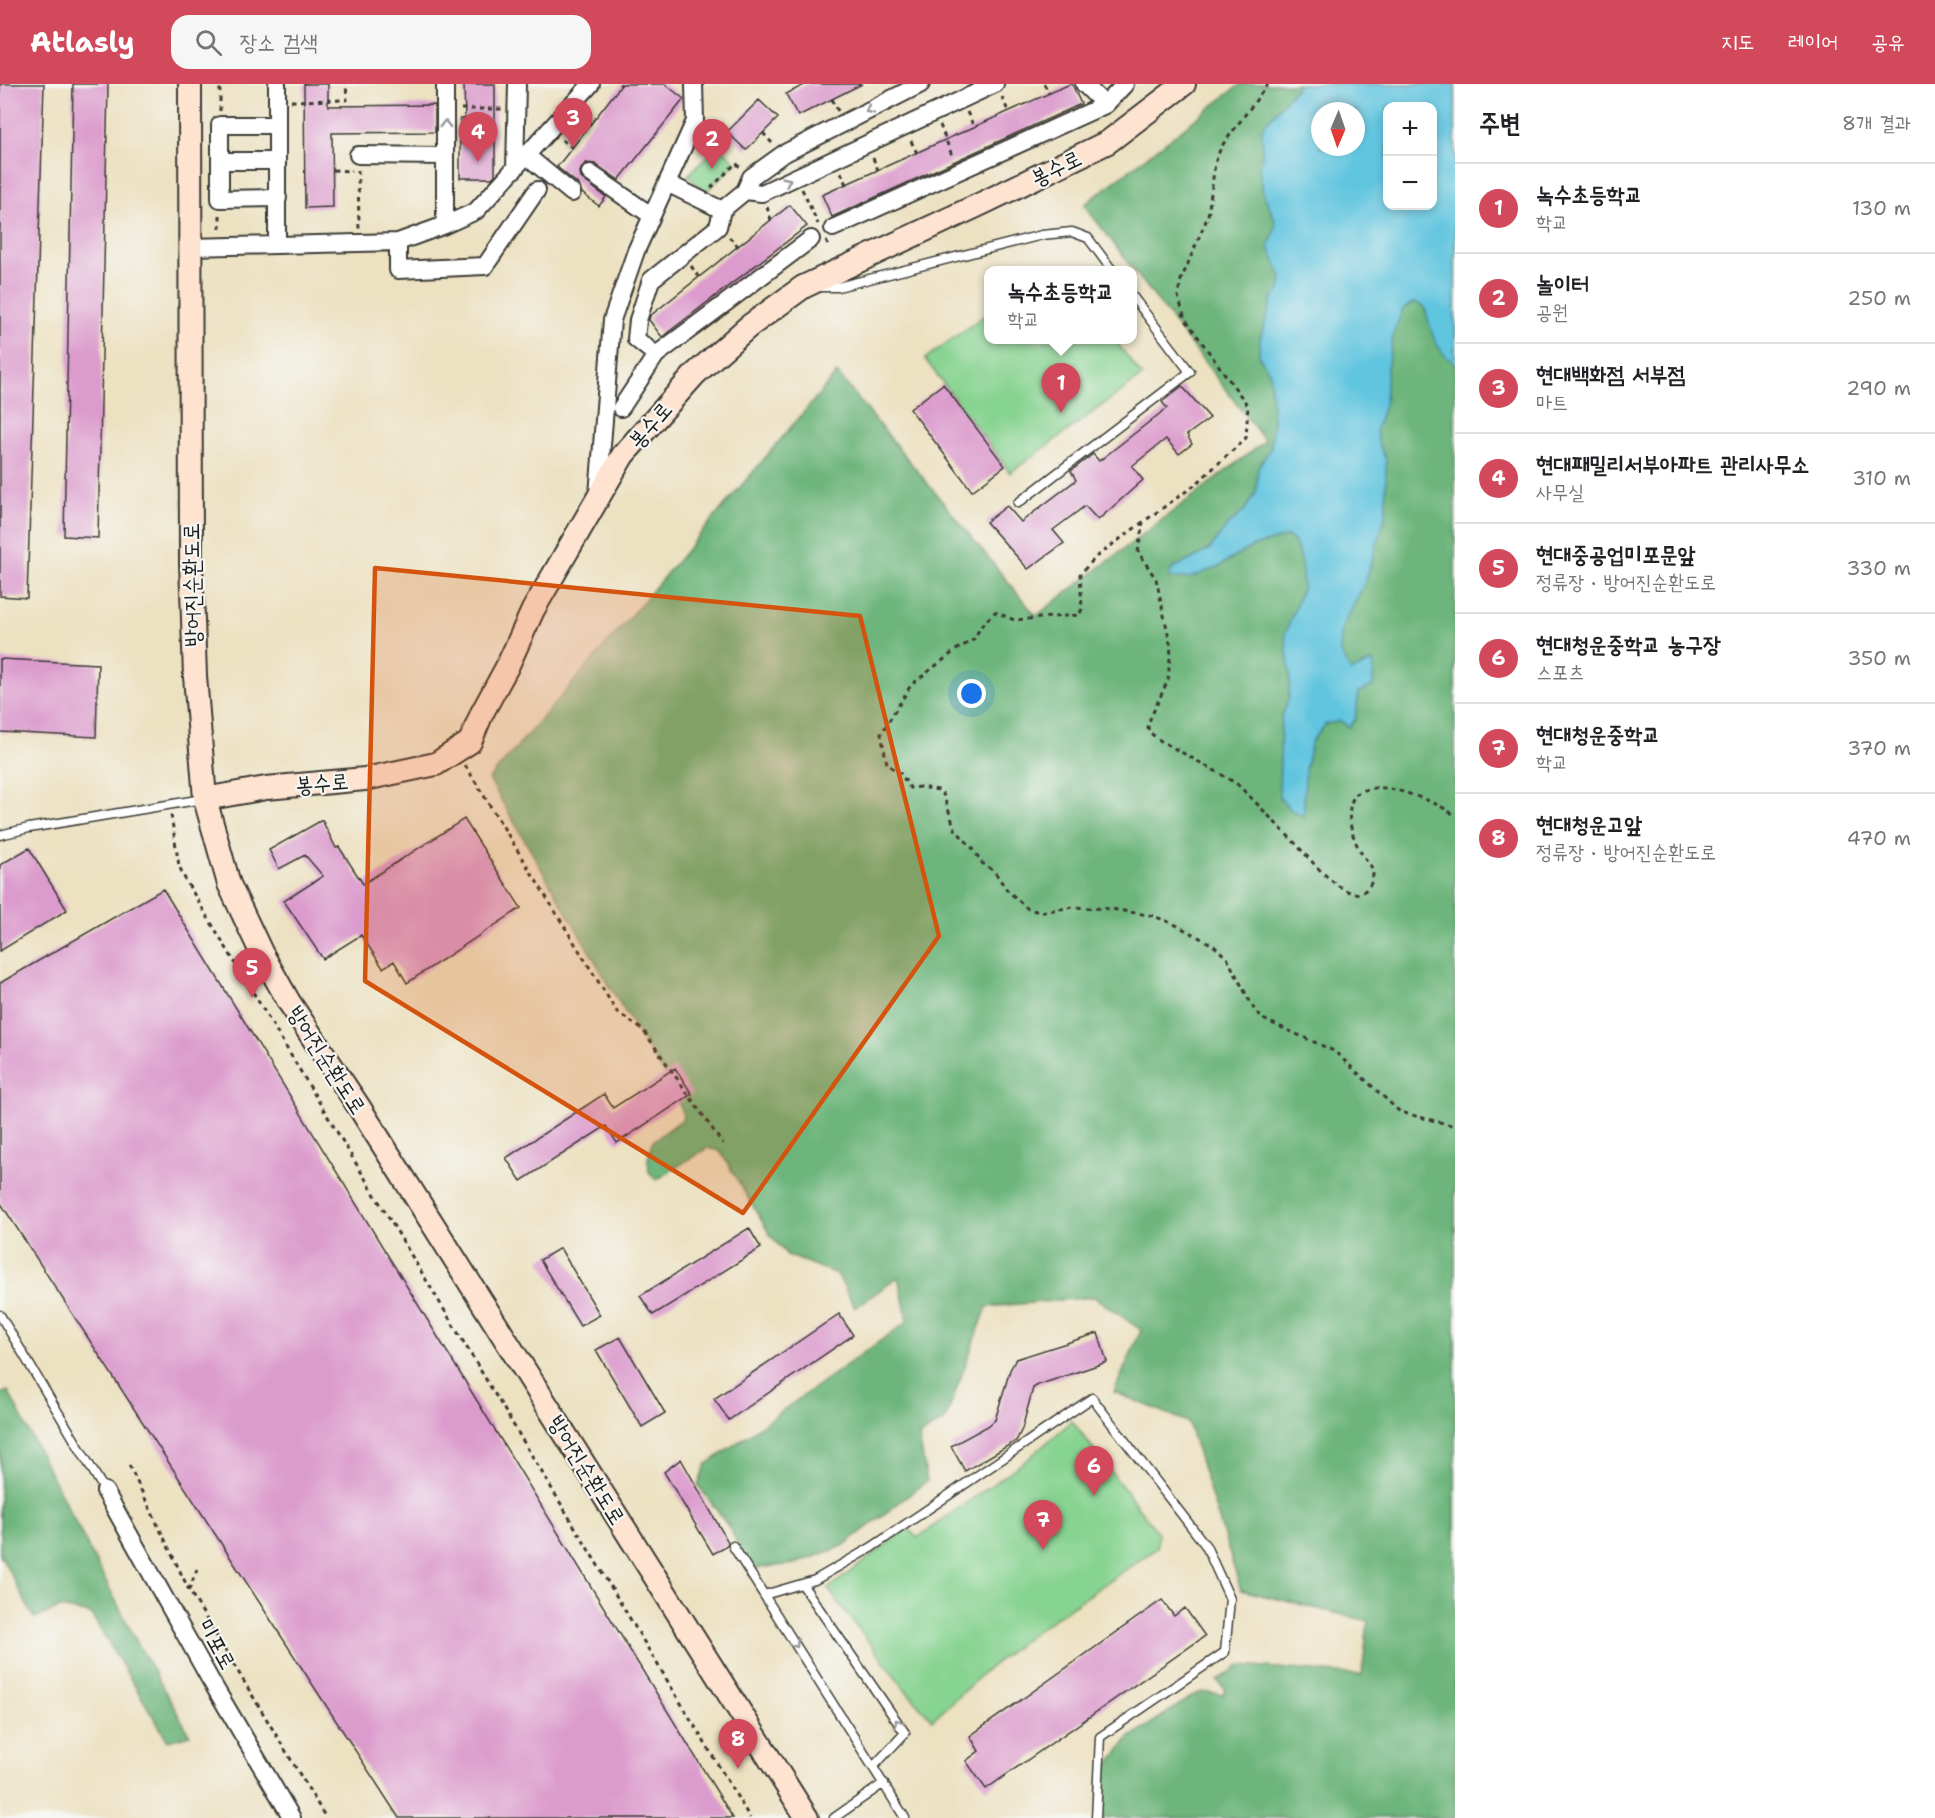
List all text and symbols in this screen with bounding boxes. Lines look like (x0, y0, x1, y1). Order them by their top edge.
search box (171, 15, 591, 69)
text: Atlasly (30, 23, 135, 61)
icon: search (192, 26, 225, 59)
text: 장소 검색 (240, 28, 318, 57)
text: 지도 (1721, 28, 1755, 56)
text: 레이어 (1788, 28, 1838, 56)
text: 공유 (1871, 28, 1905, 56)
pin: 3 (554, 98, 592, 148)
north arrow (1311, 102, 1365, 156)
map controls (1383, 102, 1437, 210)
button: + (1383, 102, 1437, 156)
one-way arrow (864, 103, 875, 115)
text: 주변 (1479, 105, 1521, 140)
text: 8개 결과 (1842, 110, 1911, 136)
pin: 4 (458, 112, 498, 162)
one-way arrow (439, 120, 451, 129)
pin: 2 (692, 120, 732, 169)
street label: 봉수로 (1026, 143, 1086, 193)
button: − (1383, 156, 1437, 210)
one-way arrow (780, 176, 791, 188)
text: 녹수초등학교 (1536, 180, 1642, 209)
text: 1 (1494, 195, 1503, 221)
text: 130 m (1852, 195, 1911, 221)
text: 학교 (1536, 209, 1568, 235)
popup (984, 266, 1137, 344)
text: 놀이터 (1536, 270, 1589, 299)
text: 녹수초등학교 (1007, 277, 1114, 306)
text: 2 (1492, 285, 1506, 311)
text: 250 m (1847, 285, 1911, 311)
text: 공원 (1536, 299, 1568, 325)
text: 학교 (1007, 306, 1040, 332)
text: 현대백화점 서부점 (1536, 360, 1685, 389)
pin: 1 (1042, 364, 1080, 413)
text: 3 (1492, 375, 1506, 401)
text: 290 m (1846, 375, 1911, 401)
text: 마트 (1536, 389, 1568, 415)
street label: 봉수로 (622, 395, 678, 455)
text: 현대패밀리서부아파트 관리사무소 (1536, 450, 1809, 479)
text: 4 (1492, 465, 1506, 491)
text: 310 m (1852, 465, 1911, 491)
text: 사무실 (1536, 479, 1584, 505)
street label: 방어진순환도로 (176, 523, 208, 647)
text: 현대중공업미포문앞 (1536, 540, 1695, 569)
text: 5 (1492, 555, 1505, 581)
text: 330 m (1847, 555, 1911, 581)
text: 정류장 · 방어진순환도로 (1536, 569, 1716, 595)
text: 현대청운중학교 농구장 (1536, 630, 1721, 659)
text: 6 (1492, 645, 1506, 671)
text: 350 m (1847, 645, 1911, 671)
text: 스포츠 (1536, 659, 1584, 685)
your location (957, 679, 986, 708)
text: 현대청운중학교 (1536, 720, 1660, 749)
text: 7 (1492, 735, 1506, 761)
text: 370 m (1847, 735, 1911, 761)
text: 학교 (1536, 749, 1568, 775)
street label: 봉수로 (294, 766, 350, 800)
text: 현대청운고앞 (1536, 810, 1642, 839)
text: 8 (1492, 825, 1506, 851)
text: 470 m (1847, 825, 1911, 851)
text: 정류장 · 방어진순환도로 (1536, 839, 1716, 865)
pin: 5 (232, 948, 272, 998)
street label: 방어진순환도로 (281, 1000, 373, 1120)
street label: 방어진순환도로 (542, 1410, 632, 1530)
pin: 6 (1074, 1446, 1114, 1496)
pin: 7 (1024, 1500, 1062, 1550)
street label: 미포로 (191, 1614, 243, 1674)
one-way arrow (788, 1638, 800, 1648)
one-way arrow (894, 1718, 905, 1729)
pin: 8 (718, 1720, 758, 1769)

